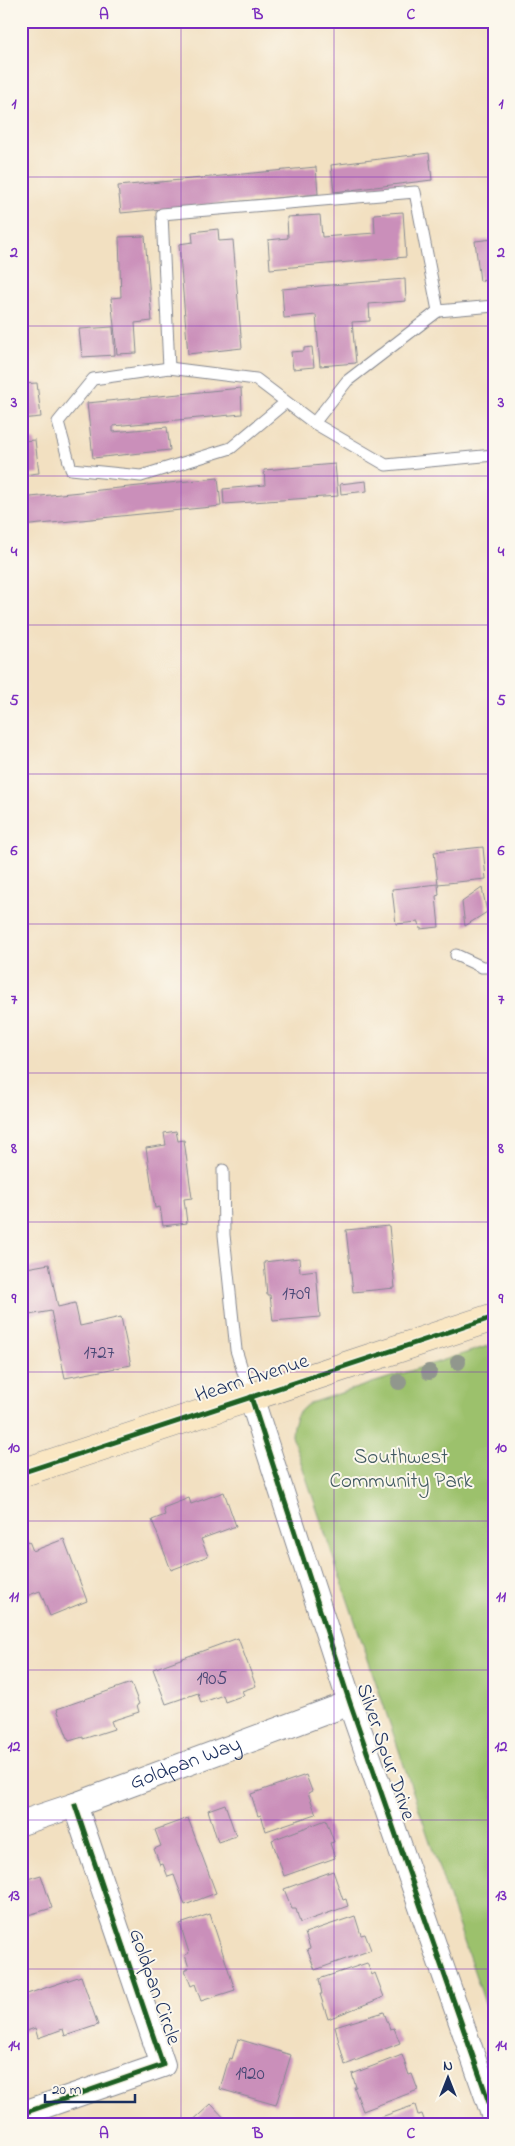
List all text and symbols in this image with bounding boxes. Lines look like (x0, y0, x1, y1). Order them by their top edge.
text: A (99, 3, 109, 27)
text: B (252, 3, 264, 27)
text: C (407, 3, 416, 27)
text: 1 (11, 92, 17, 116)
text: 1 (498, 92, 504, 116)
text: 2 (9, 241, 18, 265)
text: 2 (496, 241, 505, 265)
text: 3 (10, 391, 18, 415)
text: 3 (497, 391, 505, 415)
text: 4 (10, 540, 18, 564)
text: 4 (497, 540, 505, 564)
text: 5 (9, 689, 19, 713)
text: 5 (496, 689, 506, 713)
text: 6 (9, 839, 18, 863)
text: 6 (496, 839, 505, 863)
text: 7 (11, 988, 18, 1012)
text: 7 (498, 988, 505, 1012)
text: 8 (10, 1137, 17, 1161)
text: 8 (497, 1137, 504, 1161)
house number: 1709 (282, 1281, 310, 1308)
text: 9 (11, 1287, 17, 1311)
text: 9 (498, 1287, 504, 1311)
house number: 1727 (83, 1340, 115, 1367)
street label: Hearn Avenue (191, 1346, 313, 1411)
text: 10 (8, 1436, 20, 1460)
text: 10 (495, 1436, 507, 1460)
park label: Southwest Community Park (329, 1443, 473, 1499)
text: 11 (9, 1585, 20, 1609)
text: 11 (496, 1585, 507, 1609)
house number: 1905 (197, 1666, 228, 1693)
street label: Silver Spur Drive (348, 1679, 423, 1825)
street label: Goldpan Way (126, 1730, 246, 1798)
text: 12 (7, 1735, 21, 1759)
text: 12 (494, 1735, 508, 1759)
text: 13 (8, 1884, 20, 1908)
text: 13 (495, 1884, 507, 1908)
street label: Goldpan Circle (120, 1925, 188, 2050)
text: 14 (8, 2034, 20, 2058)
text: 14 (495, 2034, 507, 2058)
north arrow (422, 2054, 472, 2104)
text: N (443, 2056, 453, 2077)
house number: 1920 (235, 2061, 265, 2088)
scale bar (45, 2071, 135, 2103)
text: 20 m (52, 2079, 82, 2101)
text: A (99, 2122, 109, 2146)
text: B (252, 2122, 264, 2146)
text: C (407, 2122, 416, 2146)

